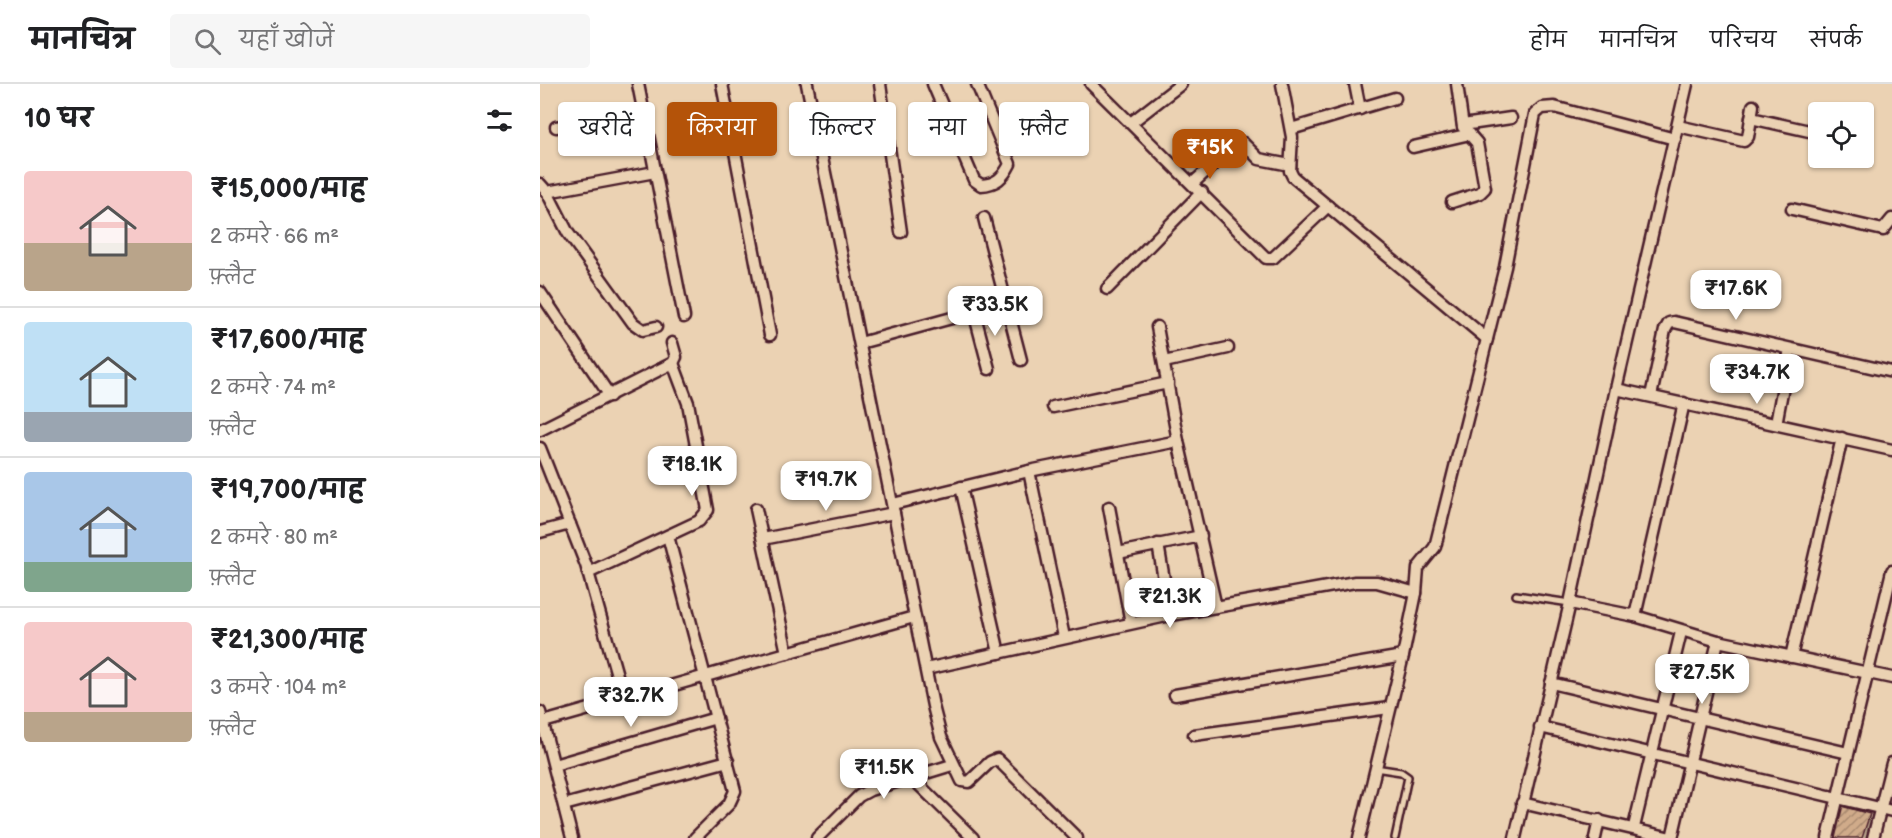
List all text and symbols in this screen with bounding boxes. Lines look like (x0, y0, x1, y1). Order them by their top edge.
search box (170, 14, 590, 68)
text: मानचित्र (30, 24, 134, 57)
icon: search (191, 25, 224, 58)
text: यहाँ खोजें (239, 27, 334, 54)
text: होम (1530, 28, 1567, 53)
text: मानचित्र (1600, 28, 1677, 53)
text: परिचय (1710, 28, 1776, 53)
text: संपर्क (1809, 28, 1862, 53)
chip: खरीदें (558, 102, 655, 156)
chip: किराया (667, 102, 777, 156)
chip: फ़िल्टर (789, 102, 896, 156)
chip: नया (908, 102, 987, 156)
chip: फ़्लैट (999, 102, 1089, 156)
map controls (1808, 102, 1874, 168)
button: locate (1808, 102, 1874, 168)
text: 10 घर (24, 104, 93, 135)
icon: filters (483, 104, 516, 137)
pin: ₹15K (1174, 129, 1246, 180)
text: ₹15K (1186, 136, 1234, 160)
text: ₹15,000/माह (210, 174, 366, 205)
icon: home (72, 195, 144, 267)
text: 2 कमरे · 66 m² (210, 225, 339, 249)
text: फ़्लैट (210, 266, 256, 290)
pin: ₹17.6K (1687, 270, 1785, 321)
text: ₹17.6K (1704, 277, 1768, 301)
pin: ₹33.5K (946, 286, 1044, 337)
text: ₹33.5K (962, 293, 1028, 317)
text: ₹17,600/माह (210, 325, 365, 356)
icon: home (72, 346, 144, 418)
pin: ₹34.7K (1708, 354, 1806, 405)
text: ₹34.7K (1724, 361, 1790, 385)
text: 2 कमरे · 74 m² (210, 376, 336, 400)
text: फ़्लैट (210, 417, 256, 441)
pin: ₹18.1K (643, 446, 741, 497)
text: ₹18.1K (662, 453, 722, 477)
pin: ₹19.7K (777, 461, 875, 512)
text: ₹19.7K (795, 468, 857, 492)
text: ₹19,700/माह (210, 475, 365, 506)
icon: home (72, 496, 144, 568)
text: 2 कमरे · 80 m² (210, 526, 338, 550)
text: फ़्लैट (210, 567, 256, 591)
pin: ₹21.3K (1121, 578, 1219, 629)
text: ₹21.3K (1138, 585, 1202, 609)
text: ₹21,300/माह (210, 625, 365, 656)
icon: home (72, 646, 144, 718)
pin: ₹27.5K (1653, 654, 1751, 705)
text: ₹27.5K (1669, 661, 1735, 685)
text: 3 कमरे · 104 m² (210, 676, 347, 700)
pin: ₹32.7K (582, 677, 680, 728)
text: ₹32.7K (598, 684, 664, 708)
text: फ़्लैट (210, 717, 256, 741)
pin: ₹11.5K (835, 749, 933, 800)
text: ₹11.5K (854, 756, 914, 780)

